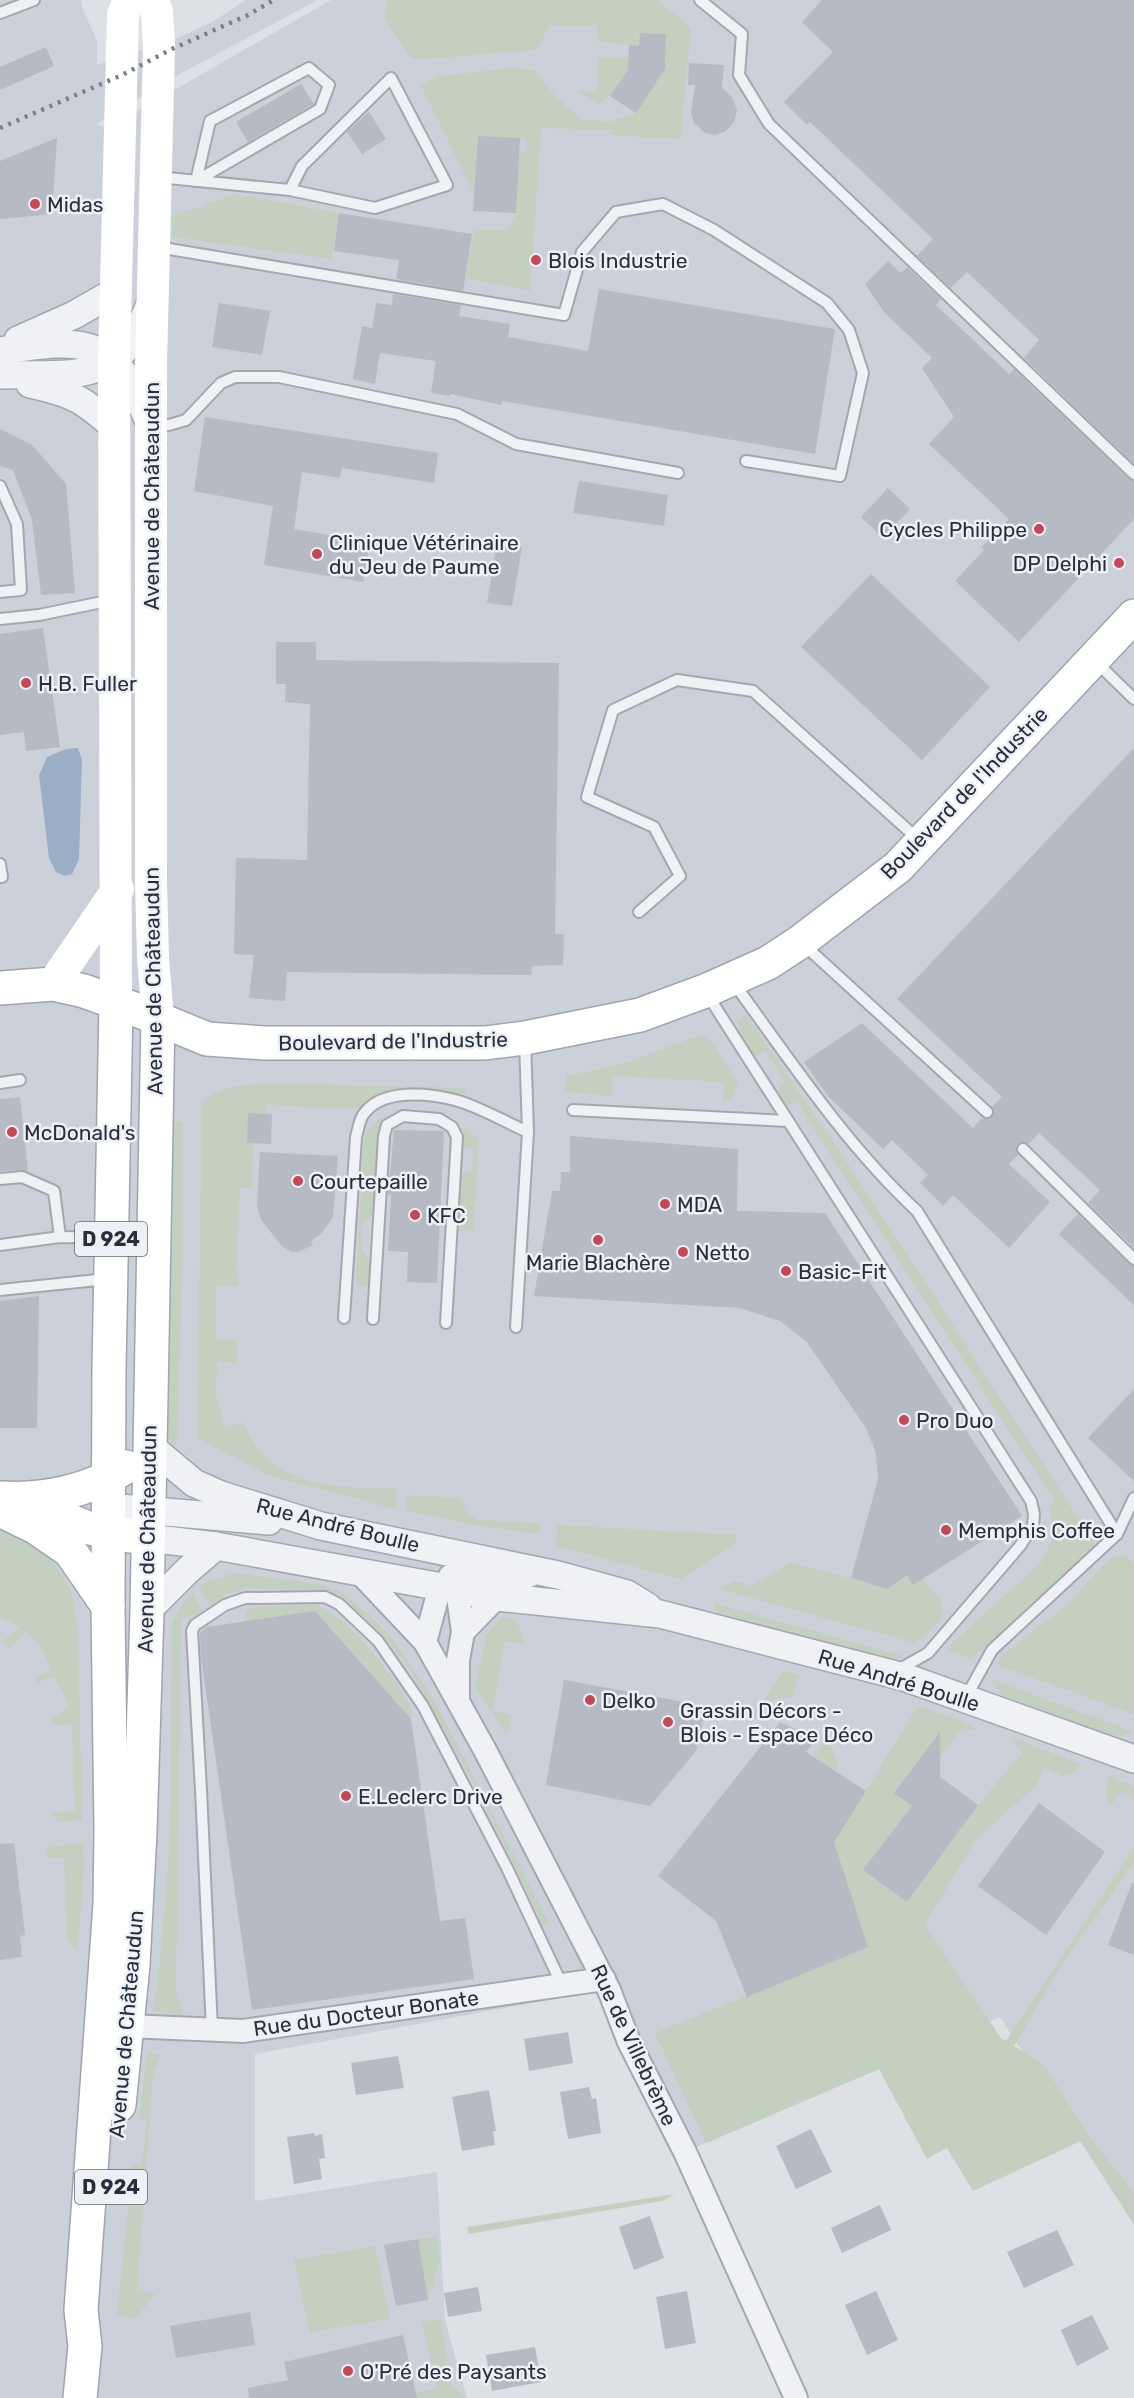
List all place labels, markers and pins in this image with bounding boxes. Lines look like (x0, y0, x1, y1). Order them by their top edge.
place label: Midas (47, 192, 104, 217)
marker: Midas (28, 197, 42, 211)
place label: Blois Industrie (548, 248, 687, 273)
marker: Blois Industrie (529, 253, 543, 267)
place label: Cycles Philippe (879, 517, 1027, 542)
marker: Cycles Philippe (1032, 522, 1046, 536)
place label: Clinique Vétérinaire du Jeu de Paume (329, 530, 519, 579)
marker: Clinique Vétérinaire du Jeu de Paume (310, 547, 324, 561)
place label: DP Delphi (1013, 551, 1107, 576)
marker: DP Delphi (1112, 556, 1126, 570)
place label: H.B. Fuller (38, 671, 137, 696)
marker: H.B. Fuller (19, 676, 33, 690)
place label: McDonald's (24, 1120, 136, 1145)
marker: McDonald's (5, 1125, 19, 1139)
place label: Courtepaille (310, 1169, 428, 1194)
marker: Courtepaille (291, 1174, 305, 1188)
place label: MDA (677, 1192, 722, 1217)
marker: MDA (658, 1197, 672, 1211)
place label: KFC (427, 1203, 466, 1228)
marker: KFC (408, 1208, 422, 1222)
marker: Marie Blachère (591, 1233, 605, 1247)
place label: Netto (695, 1240, 750, 1265)
marker: Netto (676, 1245, 690, 1259)
place label: Marie Blachère (526, 1250, 670, 1275)
place label: Basic-Fit (798, 1259, 887, 1284)
marker: Basic-Fit (779, 1264, 793, 1278)
place label: Pro Duo (916, 1408, 994, 1433)
marker: Pro Duo (897, 1413, 911, 1427)
place label: Memphis Coffee (958, 1518, 1115, 1543)
marker: Memphis Coffee (939, 1523, 953, 1537)
place label: Delko (602, 1688, 656, 1713)
marker: Delko (583, 1693, 597, 1707)
place label: Grassin Décors - Blois - Espace Déco (680, 1698, 873, 1747)
marker: Grassin Décors - Blois - Espace Déco (661, 1715, 675, 1729)
place label: E.Leclerc Drive (358, 1784, 503, 1809)
marker: E.Leclerc Drive (339, 1789, 353, 1803)
place label: O'Pré des Paysants (360, 2359, 547, 2384)
marker: O'Pré des Paysants (341, 2364, 355, 2378)

